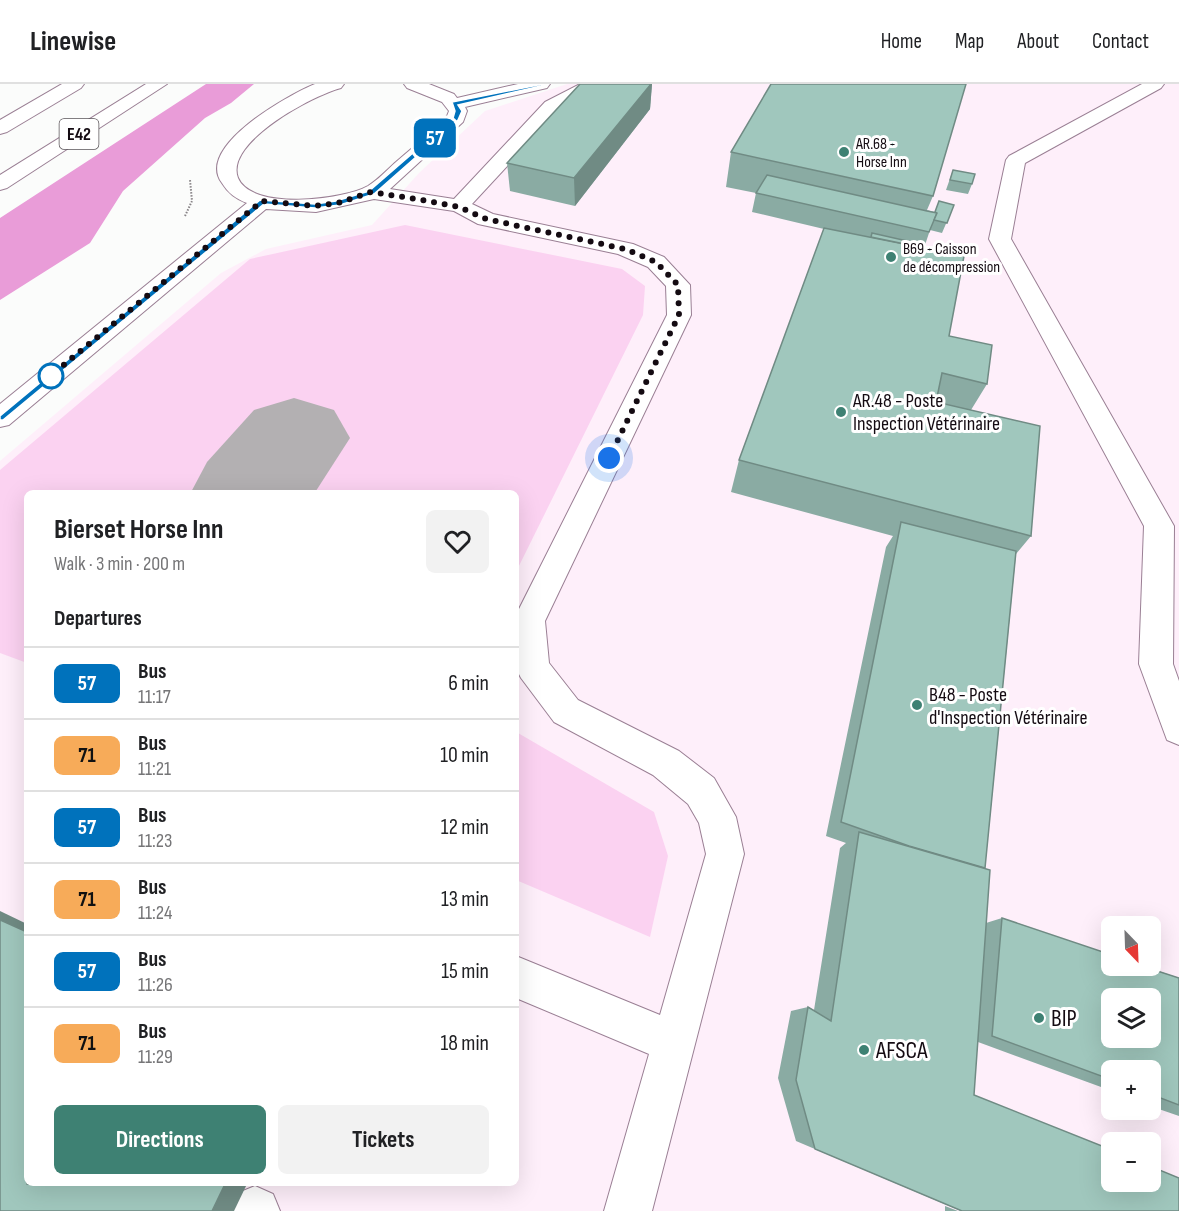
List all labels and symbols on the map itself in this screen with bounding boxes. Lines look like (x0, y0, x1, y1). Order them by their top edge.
line badge: 57 (408, 118, 462, 158)
road number: E42 (60, 119, 98, 149)
place label: AR.68 - Horse Inn (855, 135, 907, 172)
marker: AR.68 - Horse Inn (837, 145, 851, 159)
place label: B69 - Caisson de décompression (903, 240, 1000, 277)
marker: B69 - Caisson de décompression (884, 250, 898, 264)
unlabelled marker (38, 363, 64, 389)
place label: AR.48 - Poste Inspection Vétérinaire (852, 389, 1000, 436)
marker: AR.48 - Poste Inspection Vétérinaire (834, 405, 848, 419)
your location (594, 443, 624, 473)
place label: B48 - Poste d'Inspection Vétérinaire (929, 683, 1088, 730)
marker: B48 - Poste d'Inspection Vétérinaire (910, 698, 924, 712)
north arrow (1101, 916, 1161, 976)
place label: BIP (1051, 1004, 1077, 1033)
marker: BIP (1032, 1011, 1046, 1025)
place label: AFSCA (875, 1036, 928, 1065)
marker: AFSCA (857, 1043, 871, 1057)

